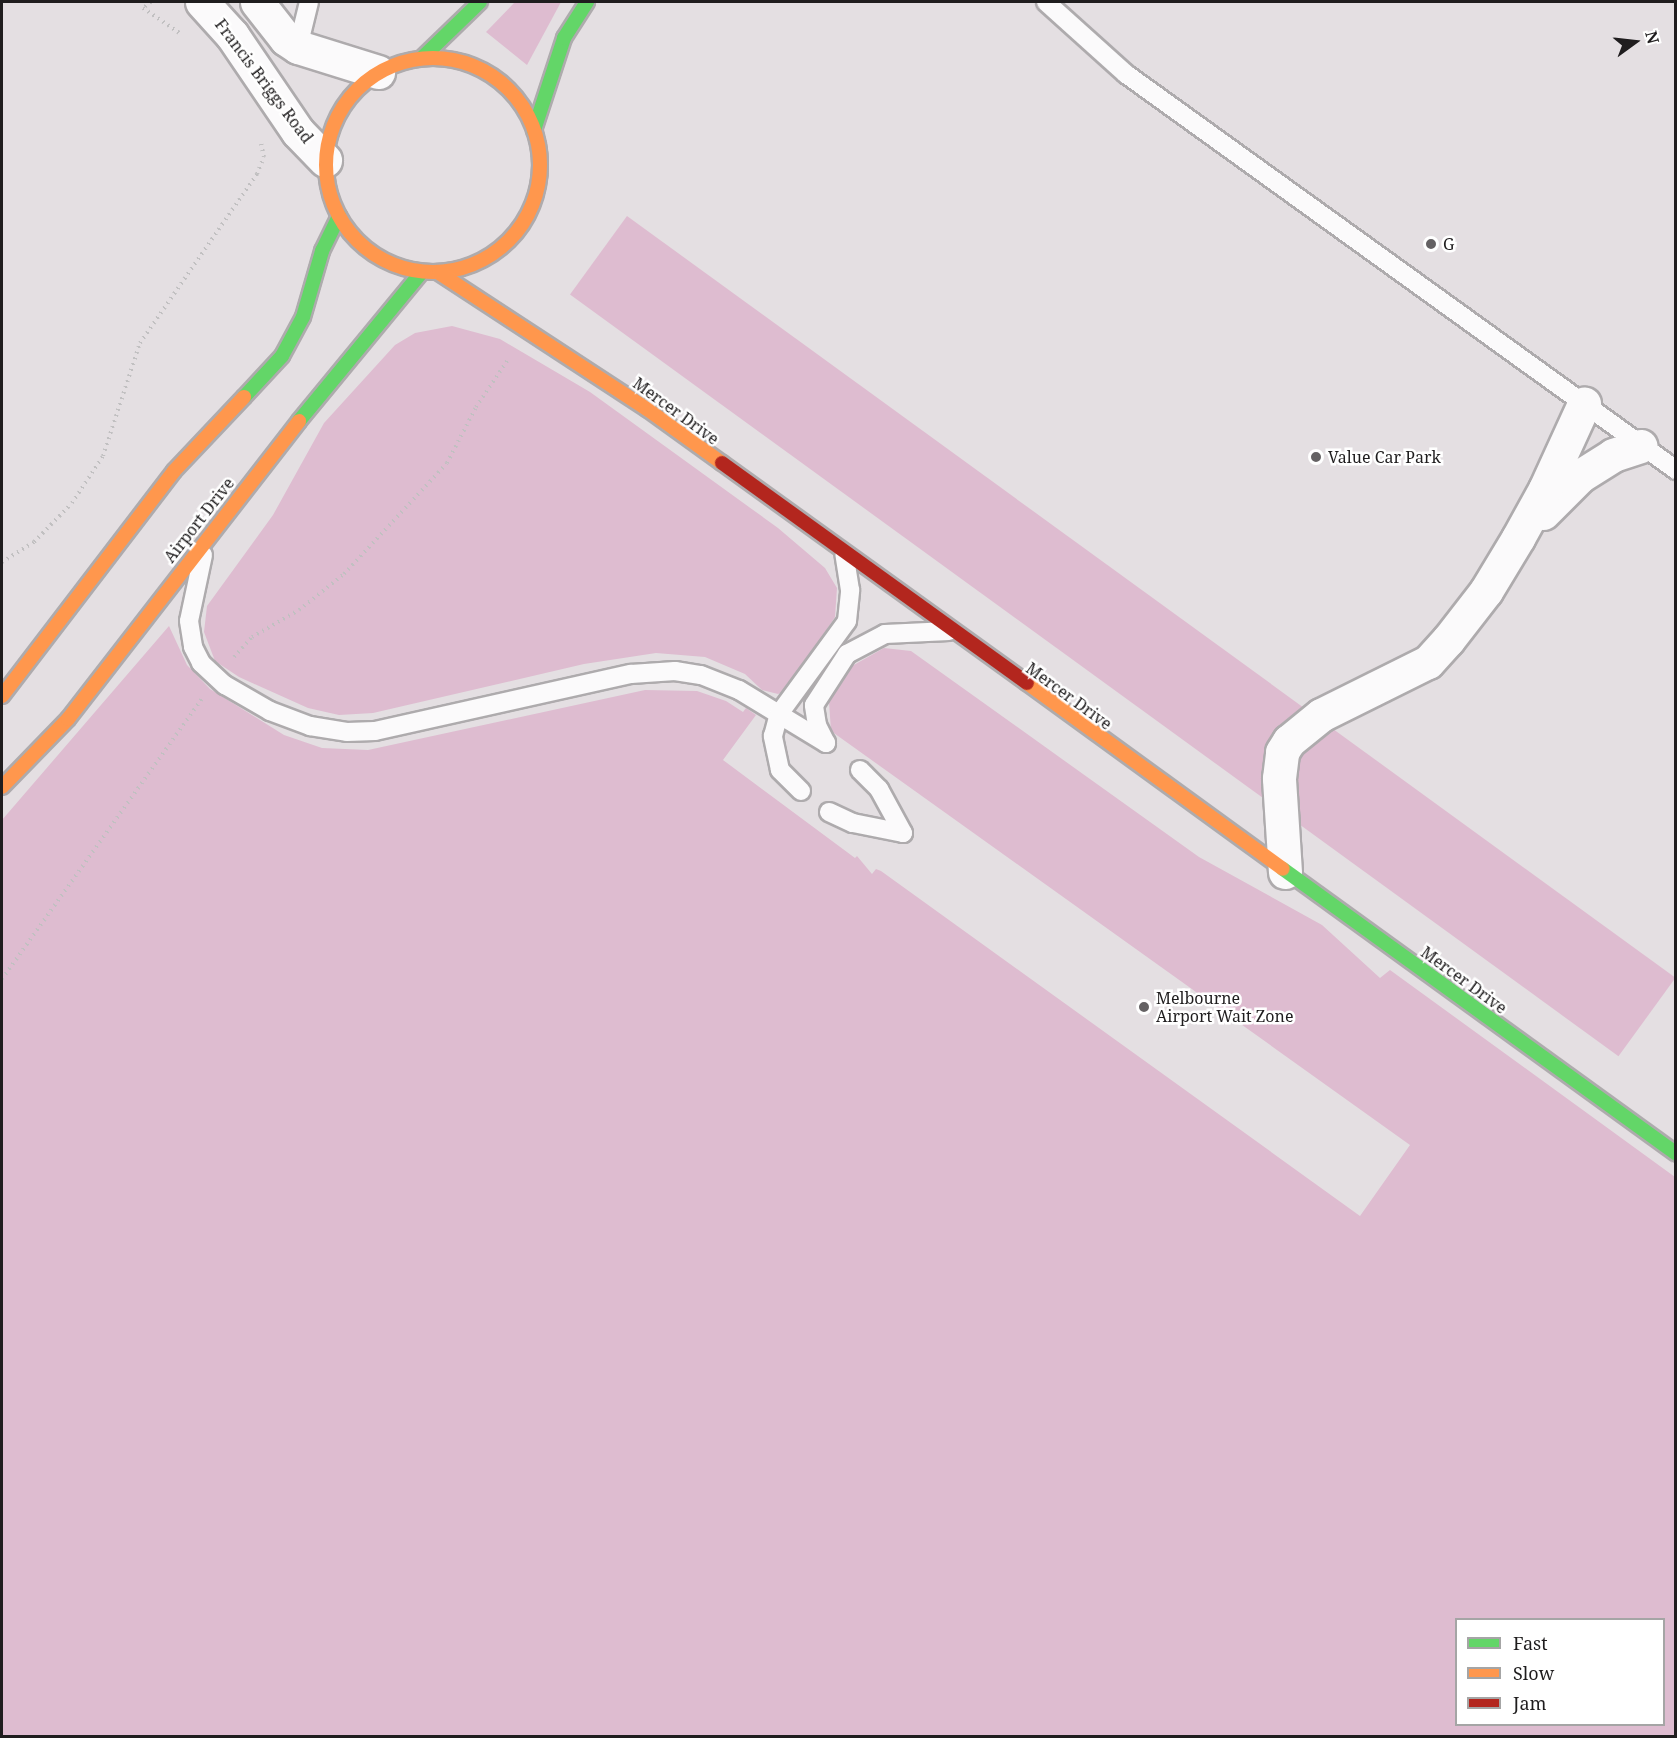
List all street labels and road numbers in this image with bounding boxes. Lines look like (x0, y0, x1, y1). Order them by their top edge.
street label: Francis Briggs Road (211, 15, 317, 147)
street label: Mercer Drive (629, 373, 723, 449)
street label: Airport Drive (160, 474, 238, 566)
street label: Mercer Drive (1022, 658, 1116, 734)
street label: Mercer Drive (1417, 942, 1511, 1018)

